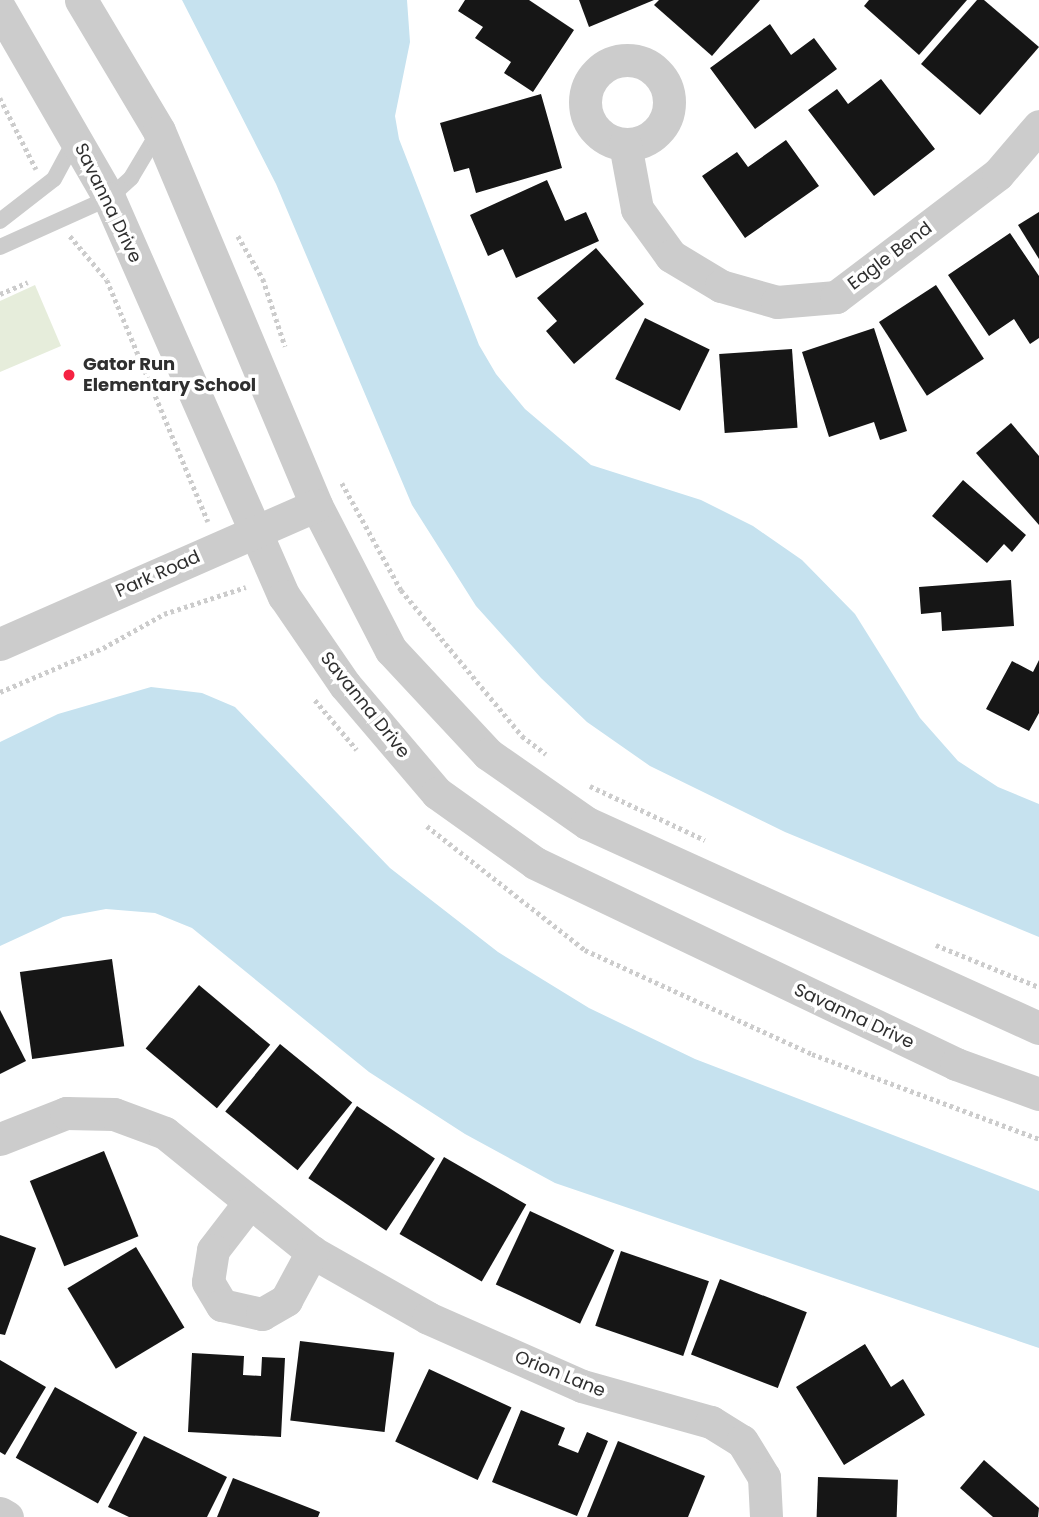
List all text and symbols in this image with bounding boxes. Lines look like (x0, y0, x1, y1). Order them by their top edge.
street label: Savanna Drive (70, 140, 146, 266)
street label: Eagle Bend (844, 217, 936, 295)
place label: Gator Run Elementary School (83, 354, 256, 396)
marker: Gator Run Elementary School (61, 367, 77, 383)
street label: Park Road (112, 546, 204, 602)
street label: Savanna Drive (316, 648, 414, 762)
street label: Savanna Drive (790, 979, 918, 1053)
street label: Orion Lane (512, 1346, 608, 1402)

